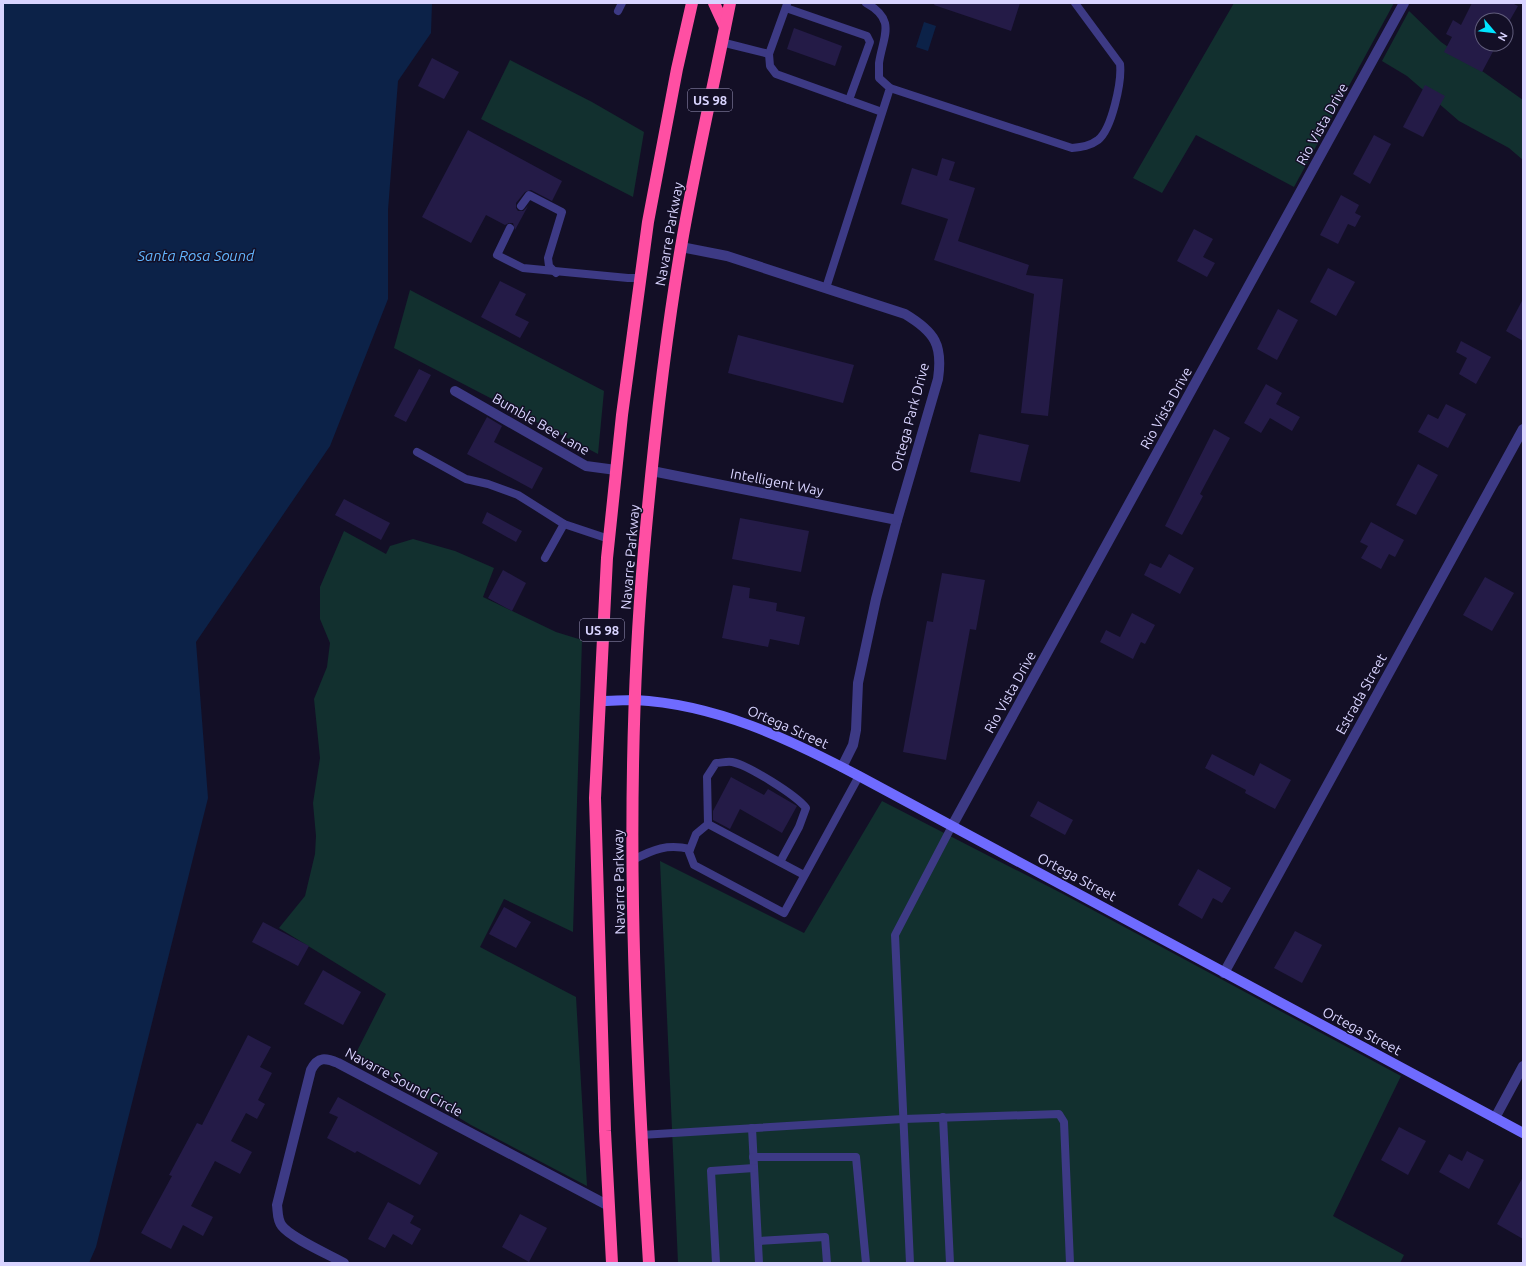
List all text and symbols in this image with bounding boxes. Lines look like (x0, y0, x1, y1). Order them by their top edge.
north arrow (1474, 12, 1514, 52)
text: N (1496, 30, 1510, 43)
street label: Rio Vista Drive (1293, 80, 1351, 168)
road number: US 98 (688, 89, 732, 111)
street label: Navarre Parkway (652, 180, 686, 287)
water label: Santa Rosa Sound (137, 247, 255, 264)
street label: Ortega Park Drive (888, 361, 932, 473)
street label: Rio Vista Drive (1137, 364, 1195, 452)
street label: Bumble Bee Lane (490, 390, 592, 458)
street label: Intelligent Way (729, 465, 825, 499)
street label: Navarre Parkway (617, 504, 643, 610)
road number: US 98 (580, 619, 624, 641)
street label: Rio Vista Drive (981, 648, 1039, 736)
street label: Estrada Street (1332, 651, 1390, 737)
street label: Ortega Street (745, 702, 831, 752)
street label: Navarre Parkway (610, 829, 628, 935)
street label: Ortega Street (1035, 850, 1120, 905)
street label: Ortega Street (1320, 1004, 1405, 1059)
street label: Navarre Sound Circle (342, 1044, 466, 1120)

